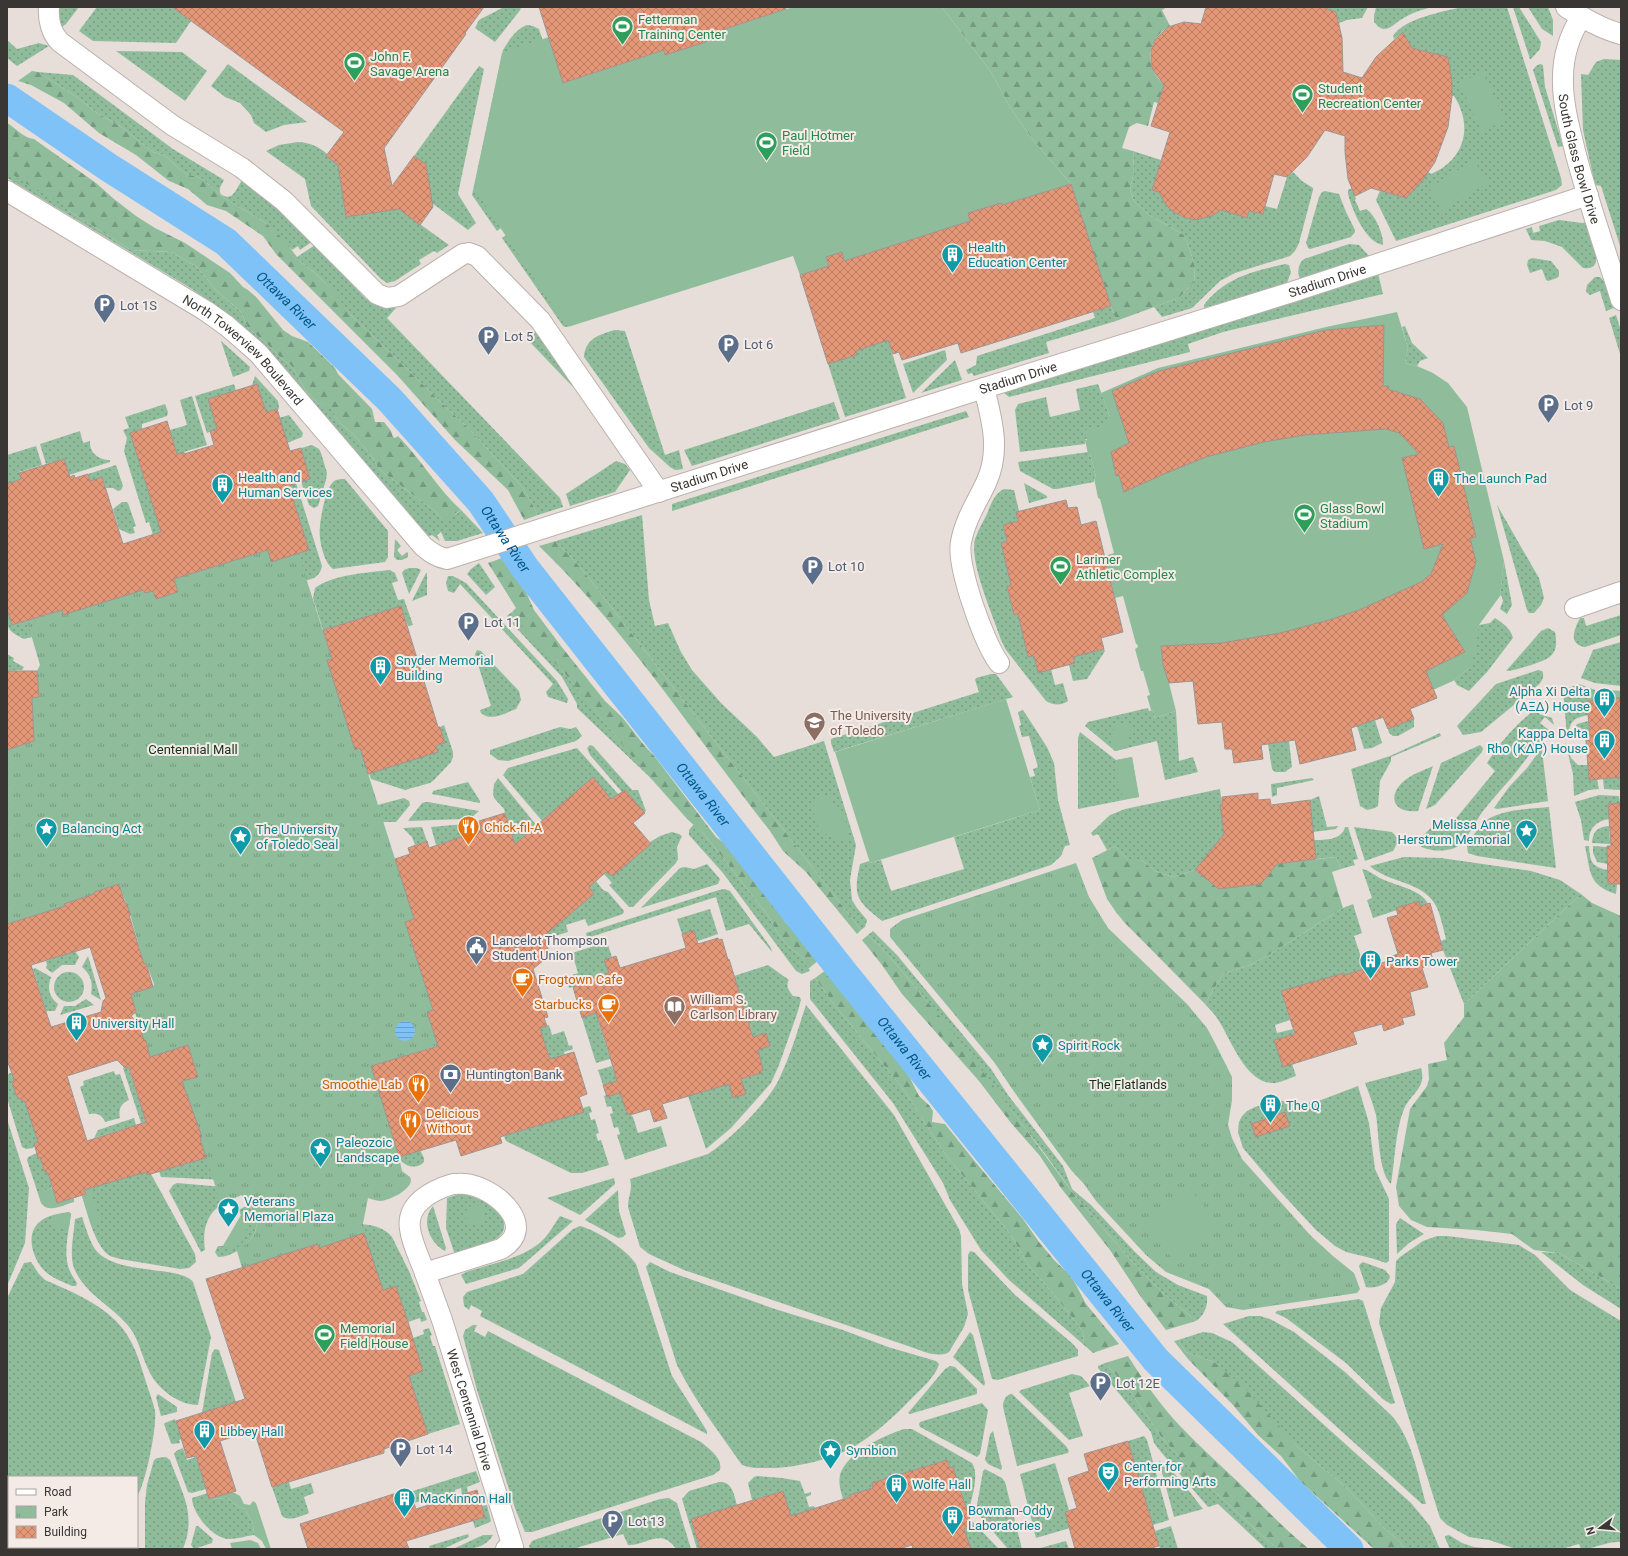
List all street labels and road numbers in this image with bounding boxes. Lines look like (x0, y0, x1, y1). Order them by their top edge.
street label: South Glass Bowl Drive (1556, 93, 1603, 226)
street label: Stadium Drive (1286, 261, 1368, 300)
street label: North Towerview Boulevard (180, 291, 307, 408)
street label: Stadium Drive (977, 358, 1059, 397)
street label: Stadium Drive (668, 456, 750, 495)
street label: West Centennial Drive (444, 1347, 496, 1472)

